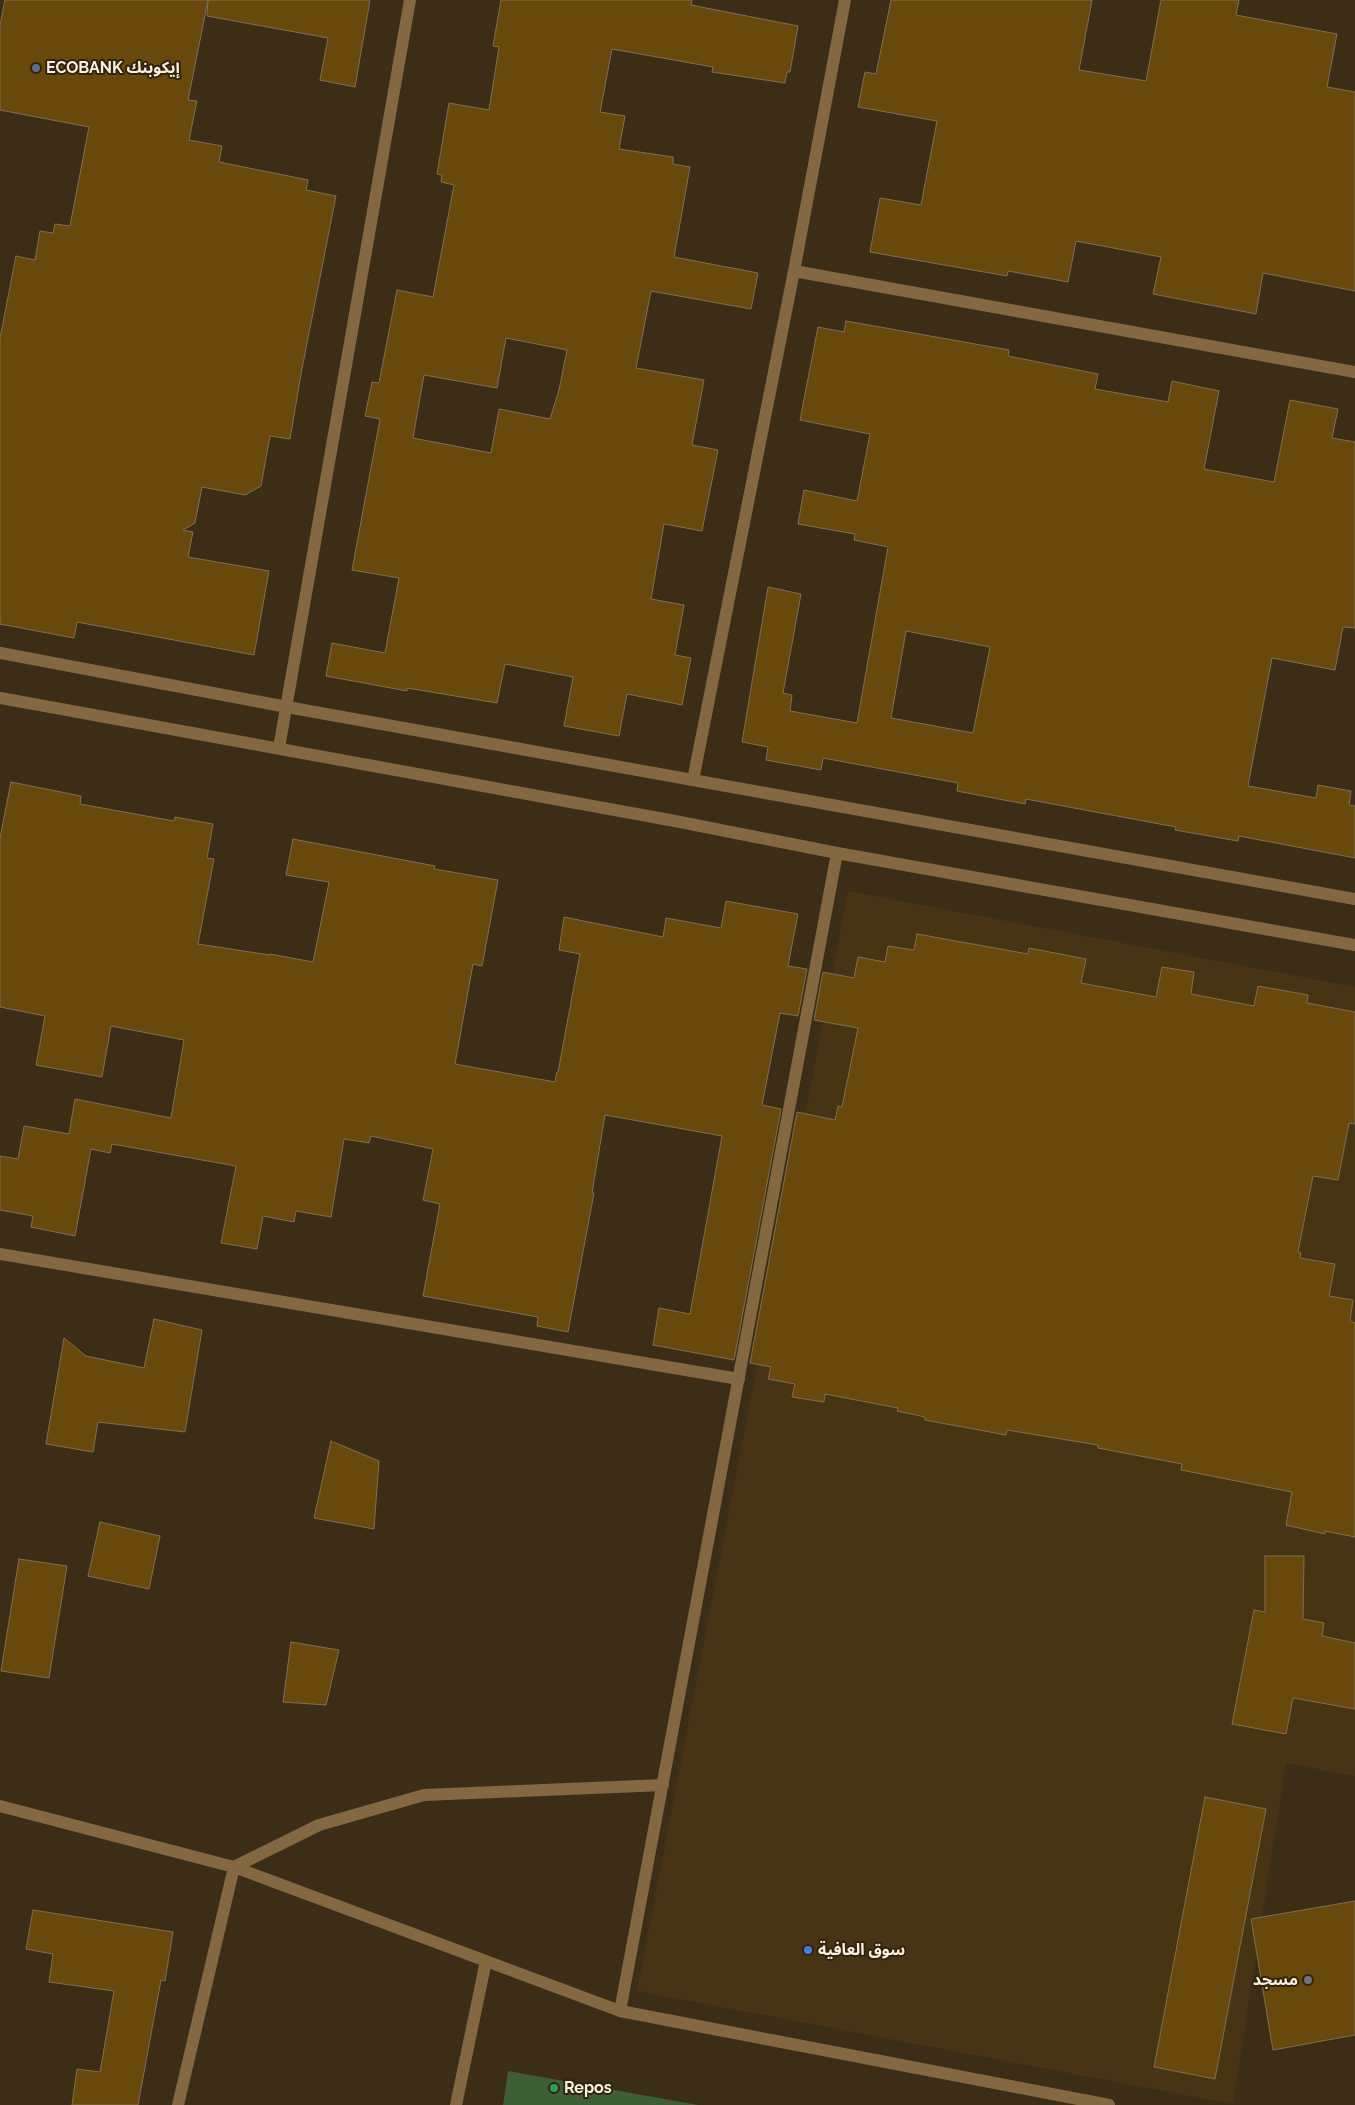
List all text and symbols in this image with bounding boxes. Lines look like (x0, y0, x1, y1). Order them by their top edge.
place label: ECOBANK إيكوبنك (46, 58, 180, 78)
marker: ECOBANK إيكوبنك (30, 62, 42, 74)
place label: سوق العافية (818, 1940, 905, 1960)
marker: سوق العافية (802, 1944, 814, 1956)
place label: مسجد (1253, 1970, 1298, 1990)
marker: مسجد (1302, 1974, 1314, 1986)
place label: Repos (564, 2078, 612, 2098)
marker: Repos (548, 2082, 560, 2094)

